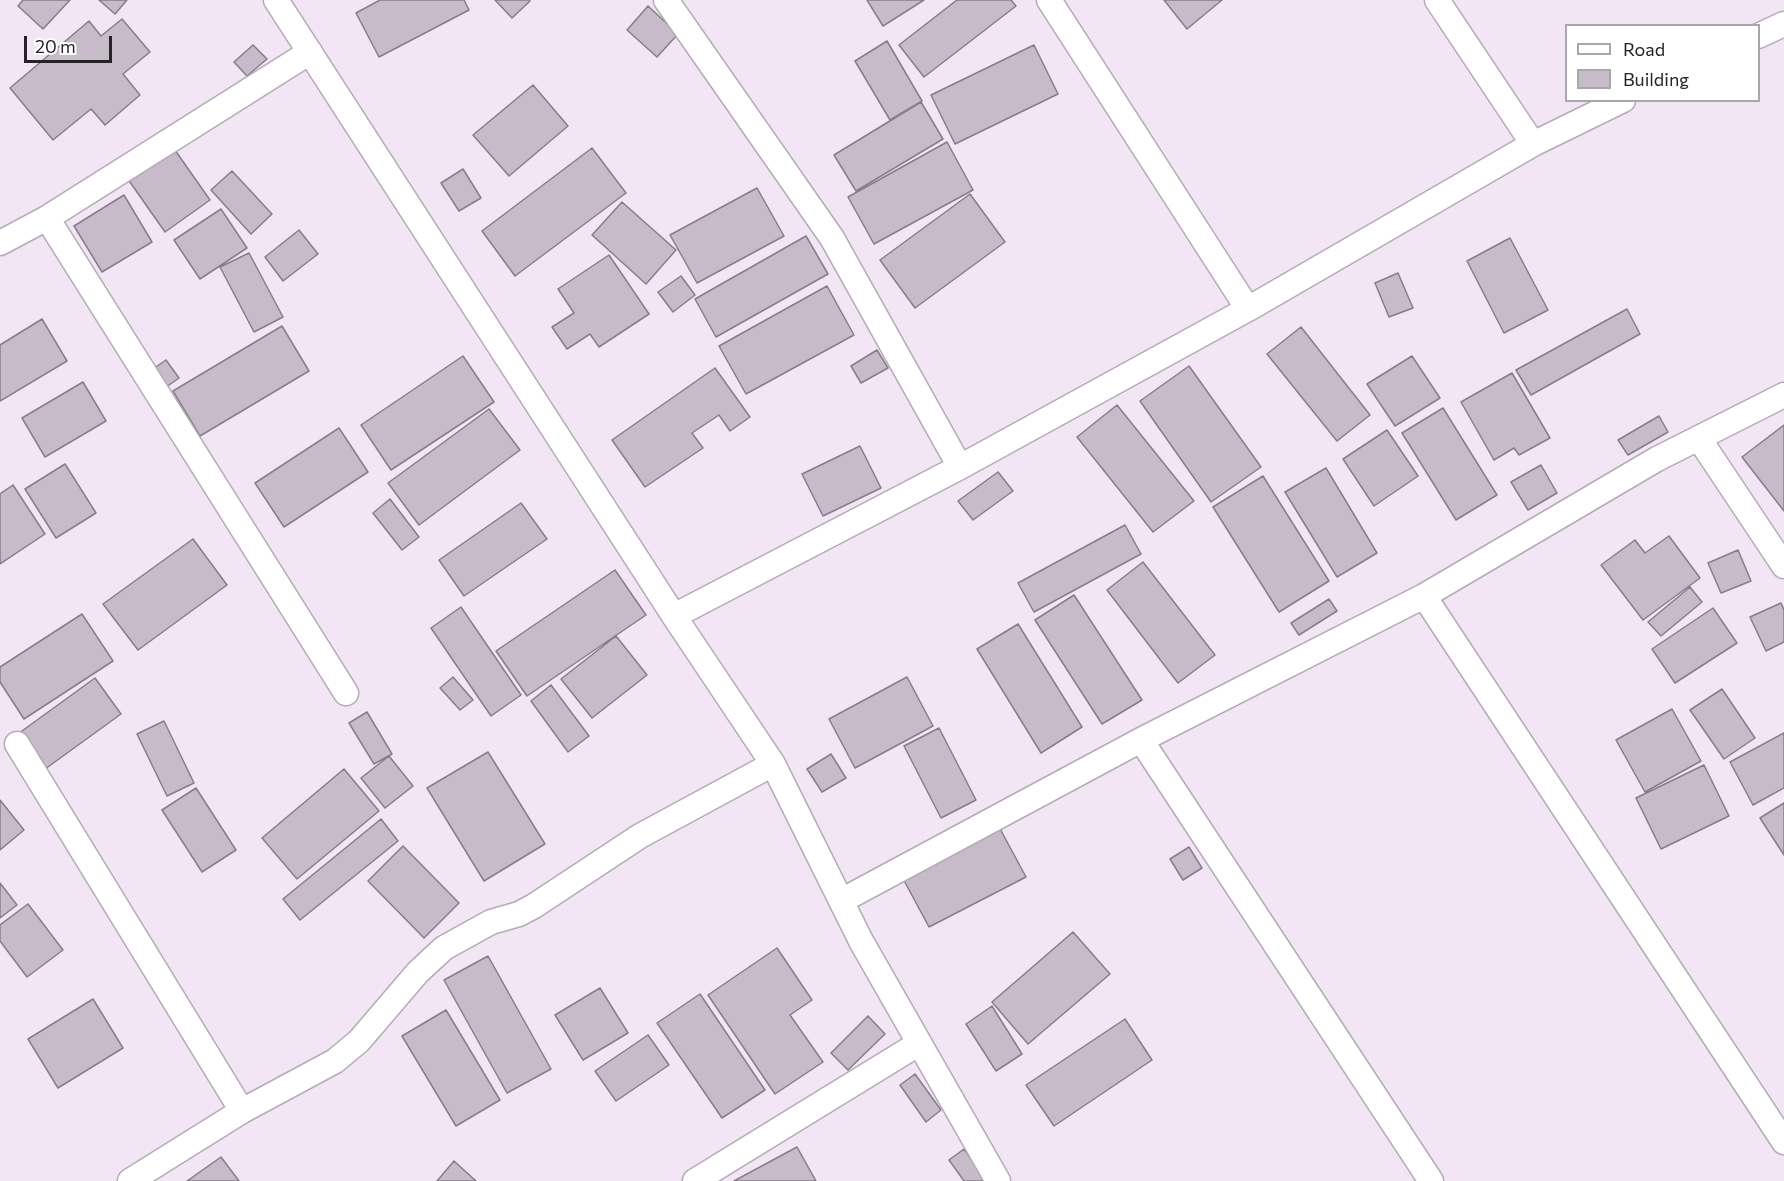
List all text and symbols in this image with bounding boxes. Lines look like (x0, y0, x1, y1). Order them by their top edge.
scale bar (27, 24, 116, 62)
legend (1565, 24, 1760, 102)
text: 20 m (35, 35, 76, 57)
text: Road (1623, 38, 1665, 60)
text: Building (1623, 68, 1689, 90)

